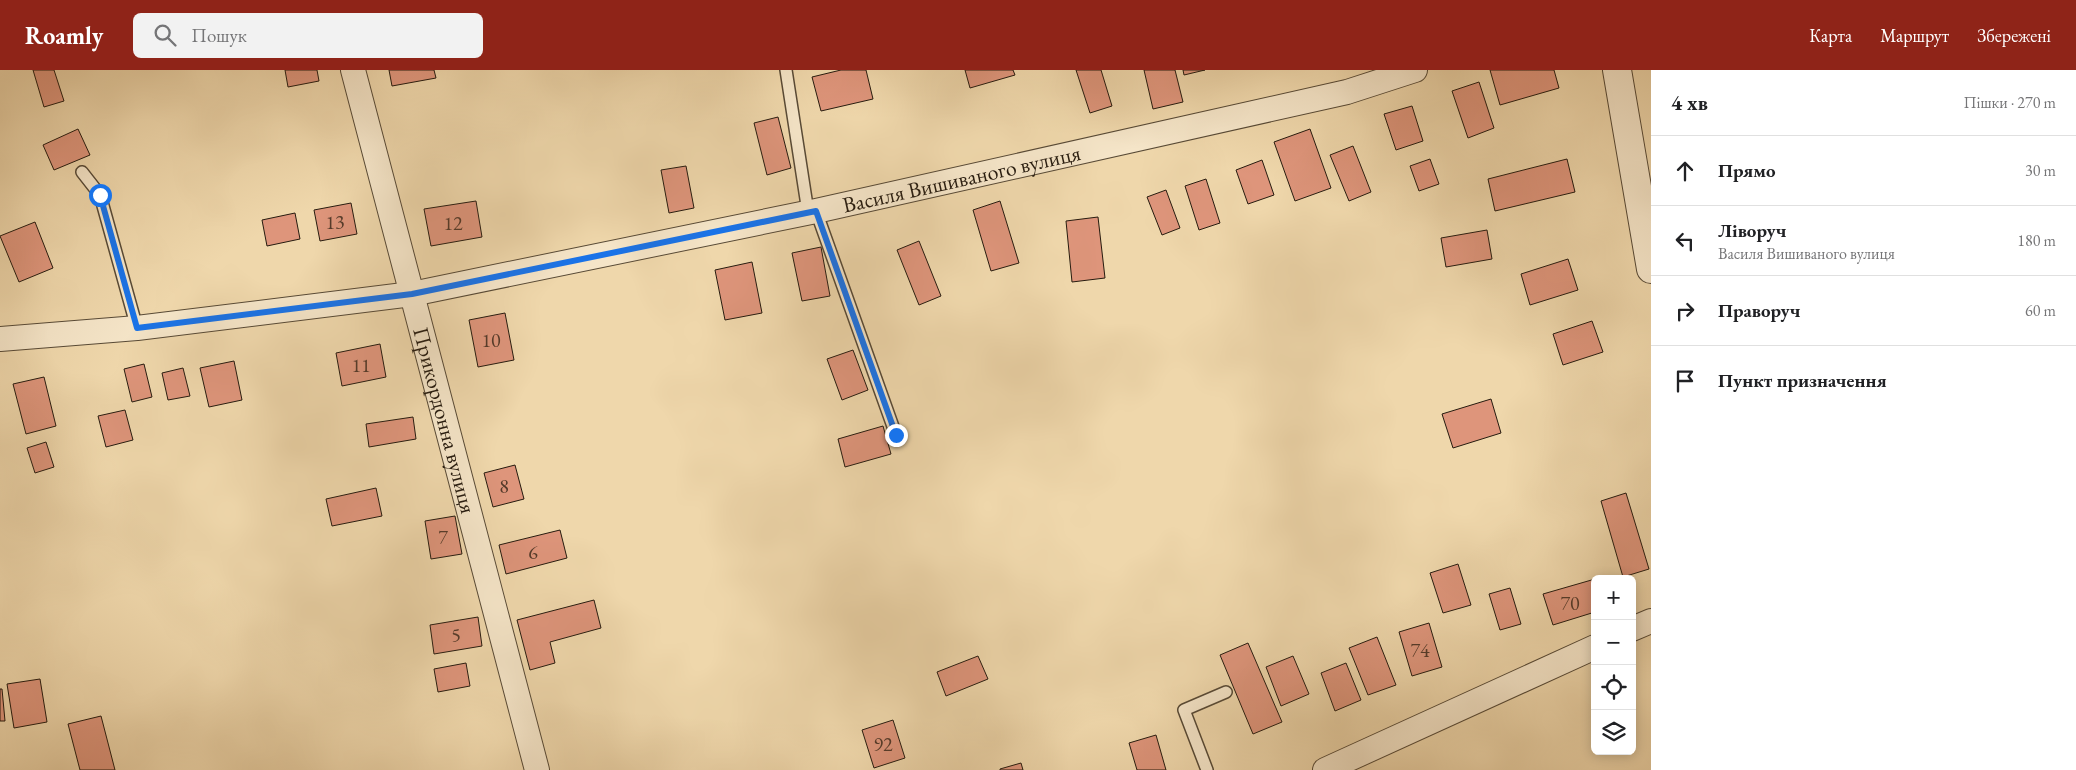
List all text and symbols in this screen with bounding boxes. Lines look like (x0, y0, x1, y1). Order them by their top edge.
search box (133, 13, 483, 58)
text: Roamly (25, 20, 103, 51)
icon: search (151, 21, 179, 49)
text: Пошук (191, 23, 247, 48)
text: Карта (1809, 24, 1852, 47)
text: Маршрут (1880, 24, 1949, 47)
text: Збережені (1977, 24, 2051, 47)
text: 4 хв (1671, 89, 1708, 116)
text: Пішки · 270 m (1963, 92, 2056, 113)
street label: Василя Вишиваного вулиця (840, 138, 1084, 220)
icon: ahead (1671, 157, 1699, 185)
text: Прямо (1718, 158, 1776, 183)
text: 30 m (2025, 160, 2056, 181)
route start (89, 184, 112, 207)
house number: 13 (325, 209, 345, 235)
house number: 12 (443, 210, 463, 236)
text: Ліворуч (1718, 218, 1786, 243)
icon: left (1671, 227, 1699, 255)
text: 180 m (2017, 230, 2056, 251)
text: Василя Вишиваного вулиця (1718, 243, 1895, 264)
icon: right (1671, 297, 1699, 325)
text: Праворуч (1718, 298, 1800, 323)
text: 60 m (2025, 300, 2056, 321)
street label: Прикордонна вулиця (406, 324, 483, 517)
house number: 10 (481, 327, 501, 353)
house number: 11 (351, 352, 371, 378)
icon: arrive (1671, 367, 1699, 395)
text: Пункт призначення (1718, 368, 1887, 393)
route end (885, 424, 908, 447)
house number: 8 (499, 473, 509, 499)
house number: 7 (438, 524, 448, 550)
house number: 6 (528, 539, 538, 565)
map controls (1591, 575, 1636, 755)
button: + (1591, 575, 1636, 620)
house number: 70 (1560, 590, 1580, 616)
button: − (1591, 620, 1636, 665)
house number: 5 (451, 622, 461, 648)
house number: 74 (1410, 637, 1430, 663)
button: locate (1591, 665, 1636, 710)
button: layers (1591, 710, 1636, 755)
house number: 92 (873, 731, 893, 757)

